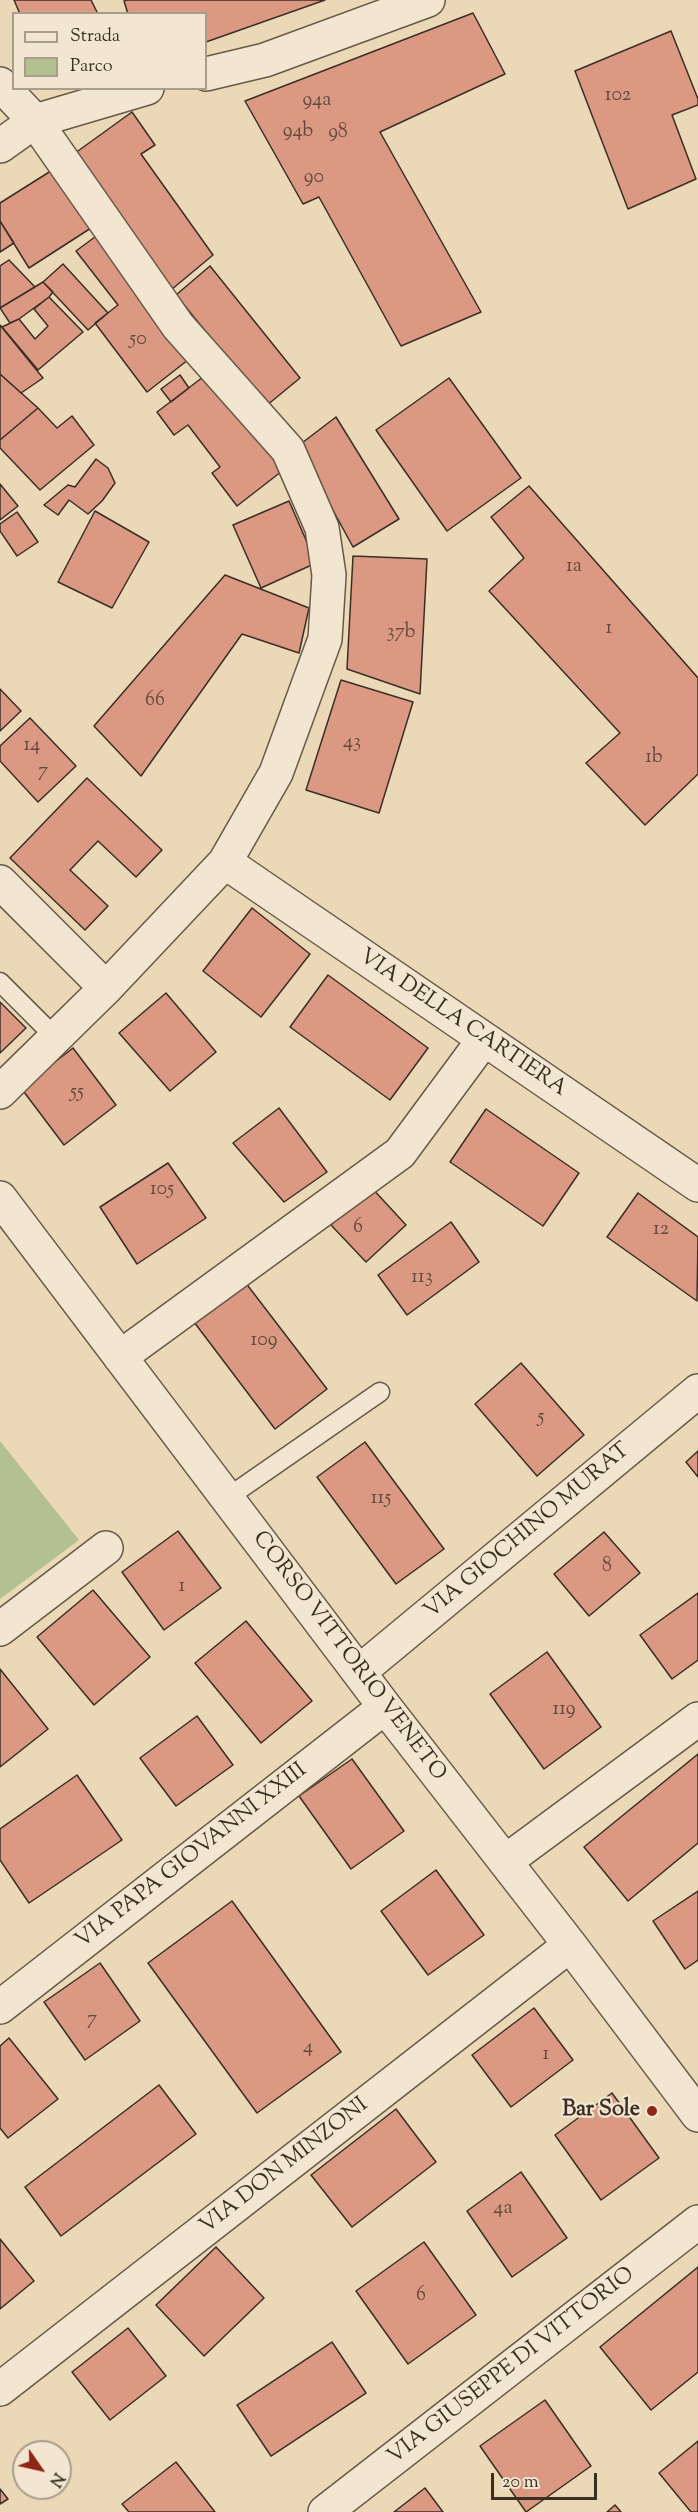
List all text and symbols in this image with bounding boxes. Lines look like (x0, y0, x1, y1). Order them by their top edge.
legend (12, 12, 207, 90)
text: Strada (70, 24, 120, 50)
text: Parco (70, 54, 113, 80)
house number: 102 (605, 85, 631, 109)
house number: 94a (302, 90, 332, 114)
house number: 94b (283, 121, 313, 145)
house number: 98 (328, 122, 348, 146)
house number: 90 (304, 167, 324, 191)
house number: 50 (129, 329, 147, 353)
house number: 1a (566, 556, 582, 580)
house number: 1 (606, 618, 612, 642)
house number: 37b (387, 622, 415, 646)
house number: 66 (145, 690, 165, 714)
house number: 43 (343, 732, 361, 756)
house number: 14 (24, 735, 40, 759)
house number: 1b (645, 747, 663, 771)
house number: 7 (38, 761, 48, 785)
street label: VIA DELLA CARTIERA (353, 944, 571, 1104)
house number: 55 (70, 1082, 84, 1106)
house number: 105 (150, 1179, 174, 1203)
house number: 6 (353, 1217, 363, 1241)
house number: 12 (653, 1219, 669, 1243)
house number: 113 (411, 1267, 433, 1291)
house number: 109 (251, 1330, 277, 1354)
house number: 5 (538, 1407, 544, 1431)
street label: VIA GIOCHINO MURAT (420, 1438, 636, 1626)
house number: 115 (371, 1488, 391, 1512)
street label: CORSO VITTORIO VENETO (245, 1527, 451, 1787)
house number: 8 (602, 1556, 612, 1580)
house number: 1 (179, 1576, 185, 1600)
house number: 119 (552, 1699, 576, 1723)
street label: VIA PAPA GIOVANNI XXIII (71, 1758, 313, 1956)
house number: 7 (87, 2009, 97, 2033)
house number: 4 (303, 2037, 313, 2061)
house number: 1 (543, 2044, 549, 2068)
street label: VIA DON MINZONI (196, 2093, 374, 2241)
place label: Bar Sole (562, 2098, 640, 2124)
marker: Bar Sole (645, 2104, 659, 2118)
house number: 4a (493, 2198, 513, 2222)
street label: VIA GIUSEPPE DI VITTORIO (383, 2263, 641, 2471)
house number: 6 (416, 2285, 426, 2309)
north arrow (12, 2440, 72, 2500)
scale bar (494, 2461, 600, 2499)
text: N (43, 2467, 69, 2491)
text: 20 m (502, 2470, 539, 2496)

